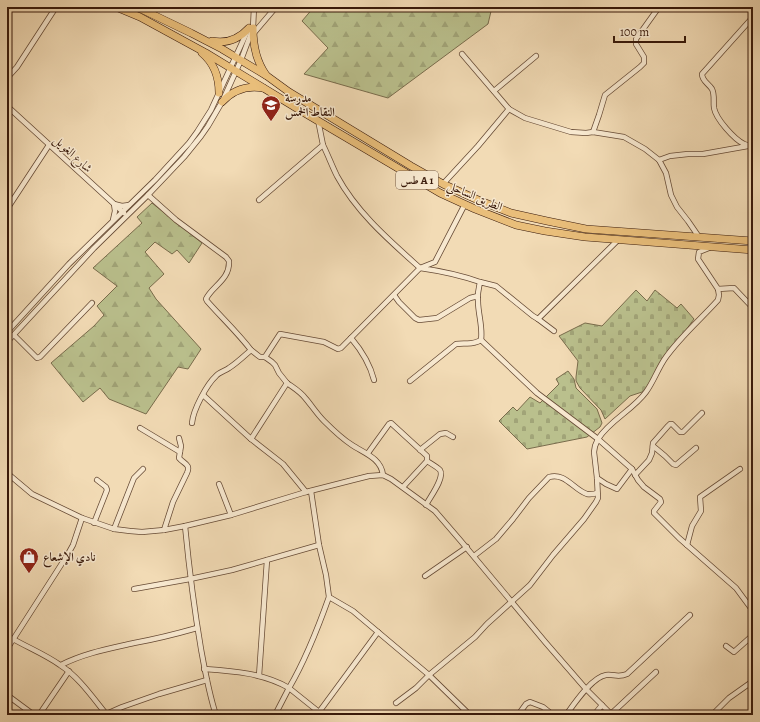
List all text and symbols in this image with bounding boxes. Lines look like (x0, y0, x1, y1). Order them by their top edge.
scale bar (614, 18, 685, 44)
text: 100 m (620, 24, 649, 40)
place label: مدرسة النقاط الخمس (285, 90, 335, 120)
school or university icon: مدرسة النقاط الخمس (260, 94, 282, 122)
street label: شارع الغويل (48, 132, 96, 179)
road number: طس A 1 (396, 171, 438, 189)
street label: الطريق الساحلي (443, 177, 505, 219)
shop icon: نادي الإشعاع (18, 546, 40, 574)
place label: نادي الإشعاع (43, 549, 95, 568)

